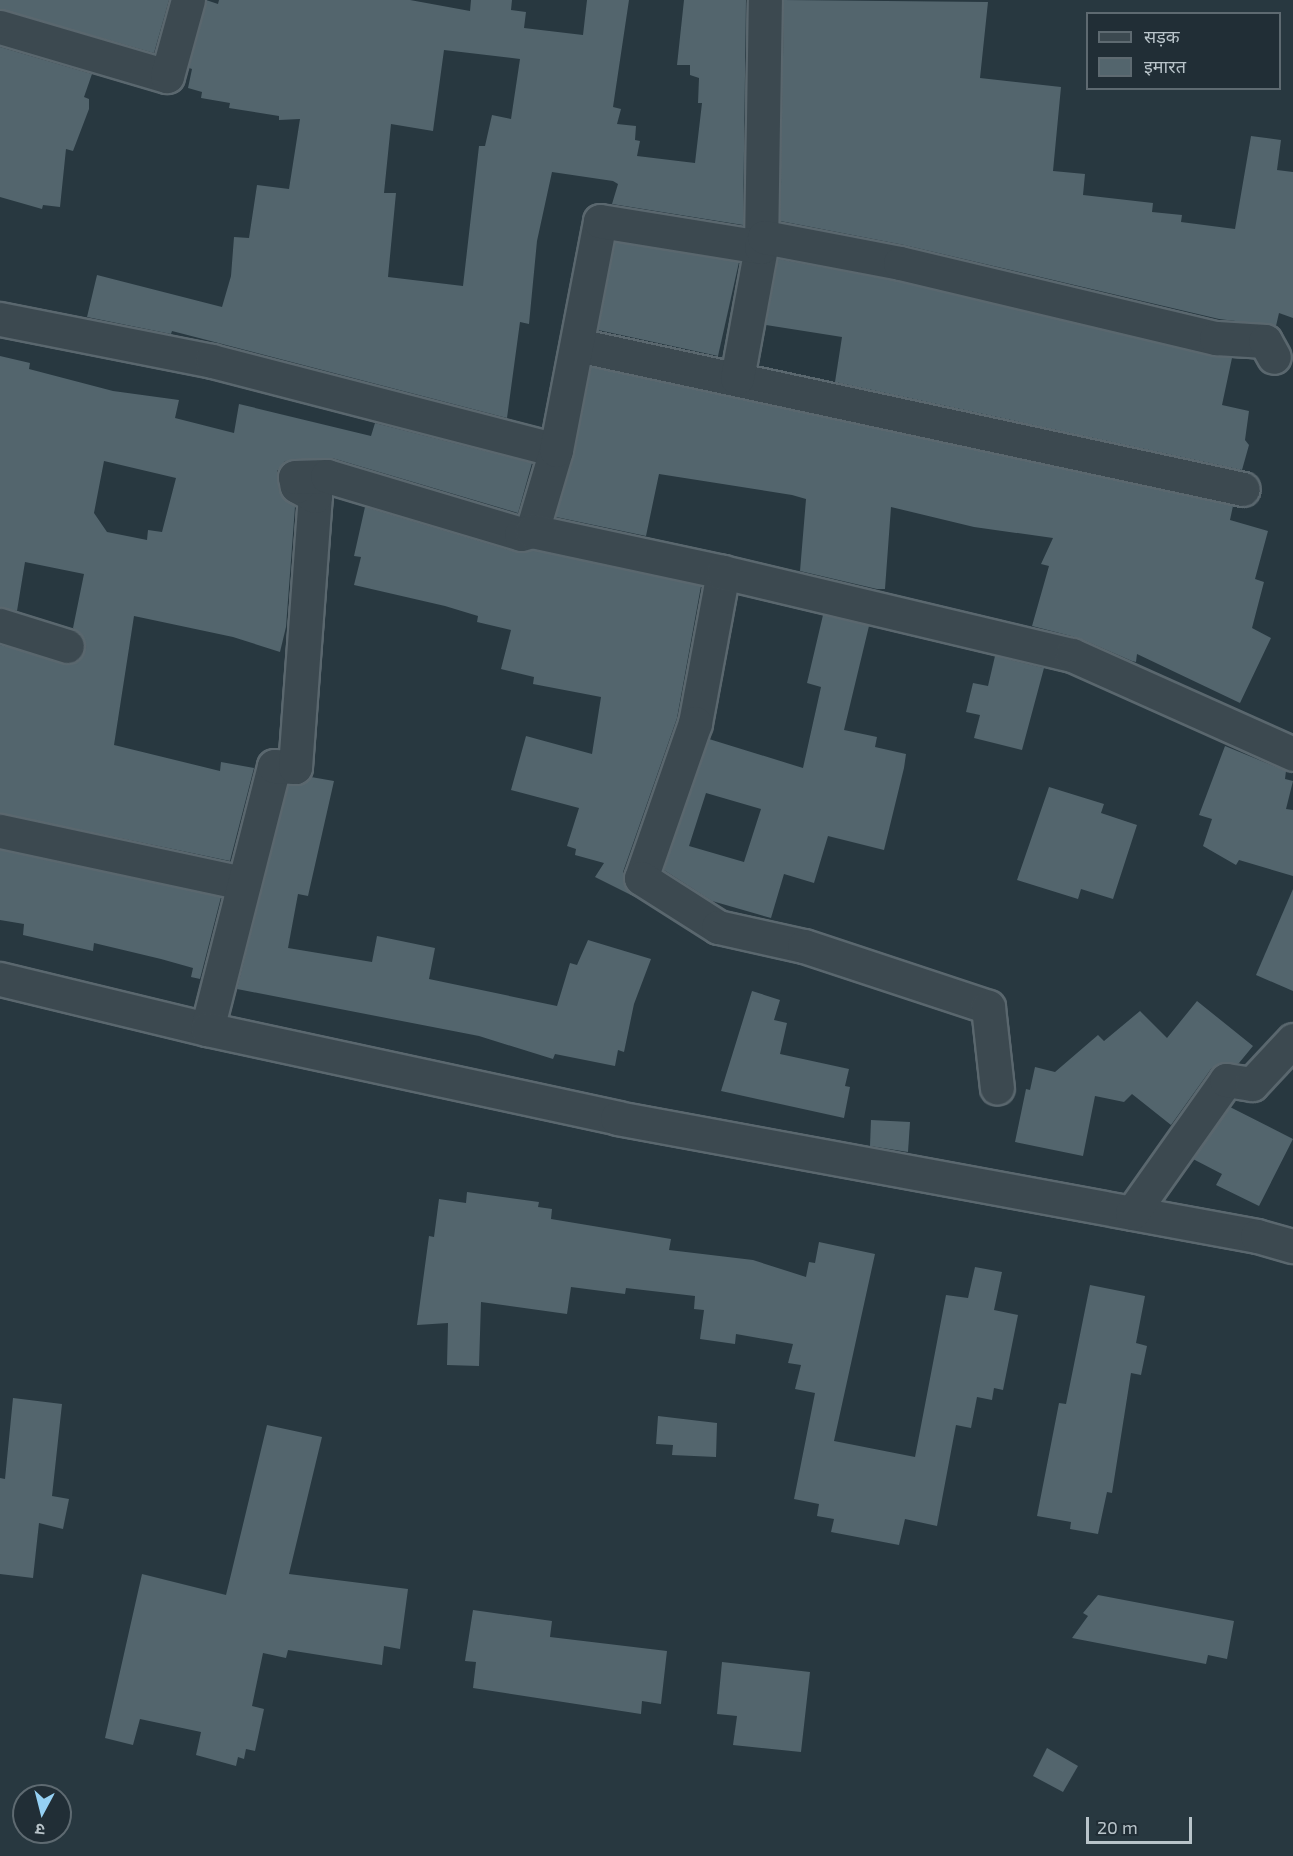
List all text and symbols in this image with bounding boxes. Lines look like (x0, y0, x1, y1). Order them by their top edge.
legend (1086, 12, 1281, 90)
text: सड़क (1144, 25, 1180, 47)
text: इमारत (1144, 55, 1186, 77)
north arrow (12, 1784, 72, 1844)
scale bar (1089, 1805, 1196, 1843)
text: 20 m (1097, 1816, 1138, 1838)
text: उ (34, 1820, 46, 1840)

